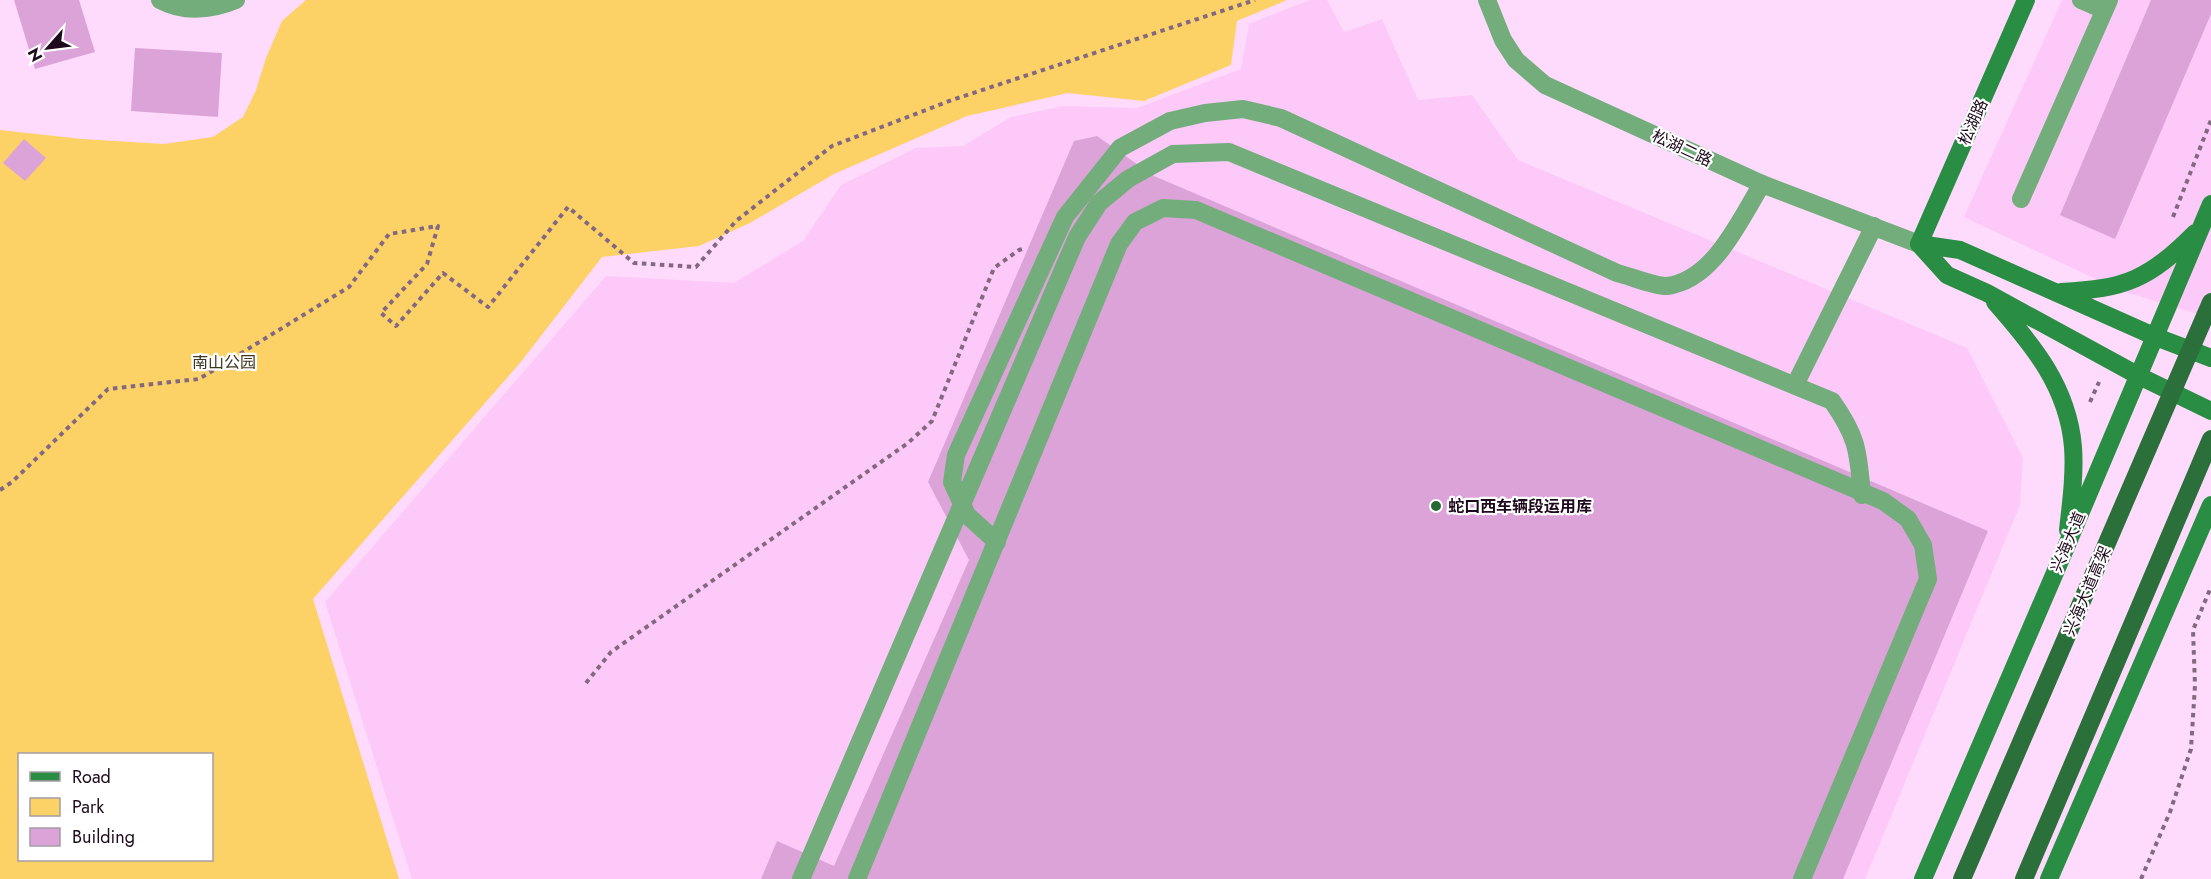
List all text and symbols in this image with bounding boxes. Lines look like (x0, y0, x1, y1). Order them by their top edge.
north arrow (18, 18, 78, 78)
text: N (22, 44, 48, 66)
street label: 松湖路 (1953, 95, 1993, 149)
street label: 松湖二路 (1648, 124, 1716, 172)
park label: 南山公园 (192, 351, 256, 374)
place label: 蛇口西车辆段运用库 (1448, 495, 1592, 518)
marker: 蛇口西车辆段运用库 (1429, 499, 1443, 513)
street label: 兴海大道 (2045, 508, 2091, 576)
street label: 兴海大道高架 (2058, 542, 2116, 640)
legend (18, 753, 213, 861)
text: Road (72, 764, 111, 790)
text: Park (72, 794, 104, 820)
text: Building (72, 824, 135, 850)

